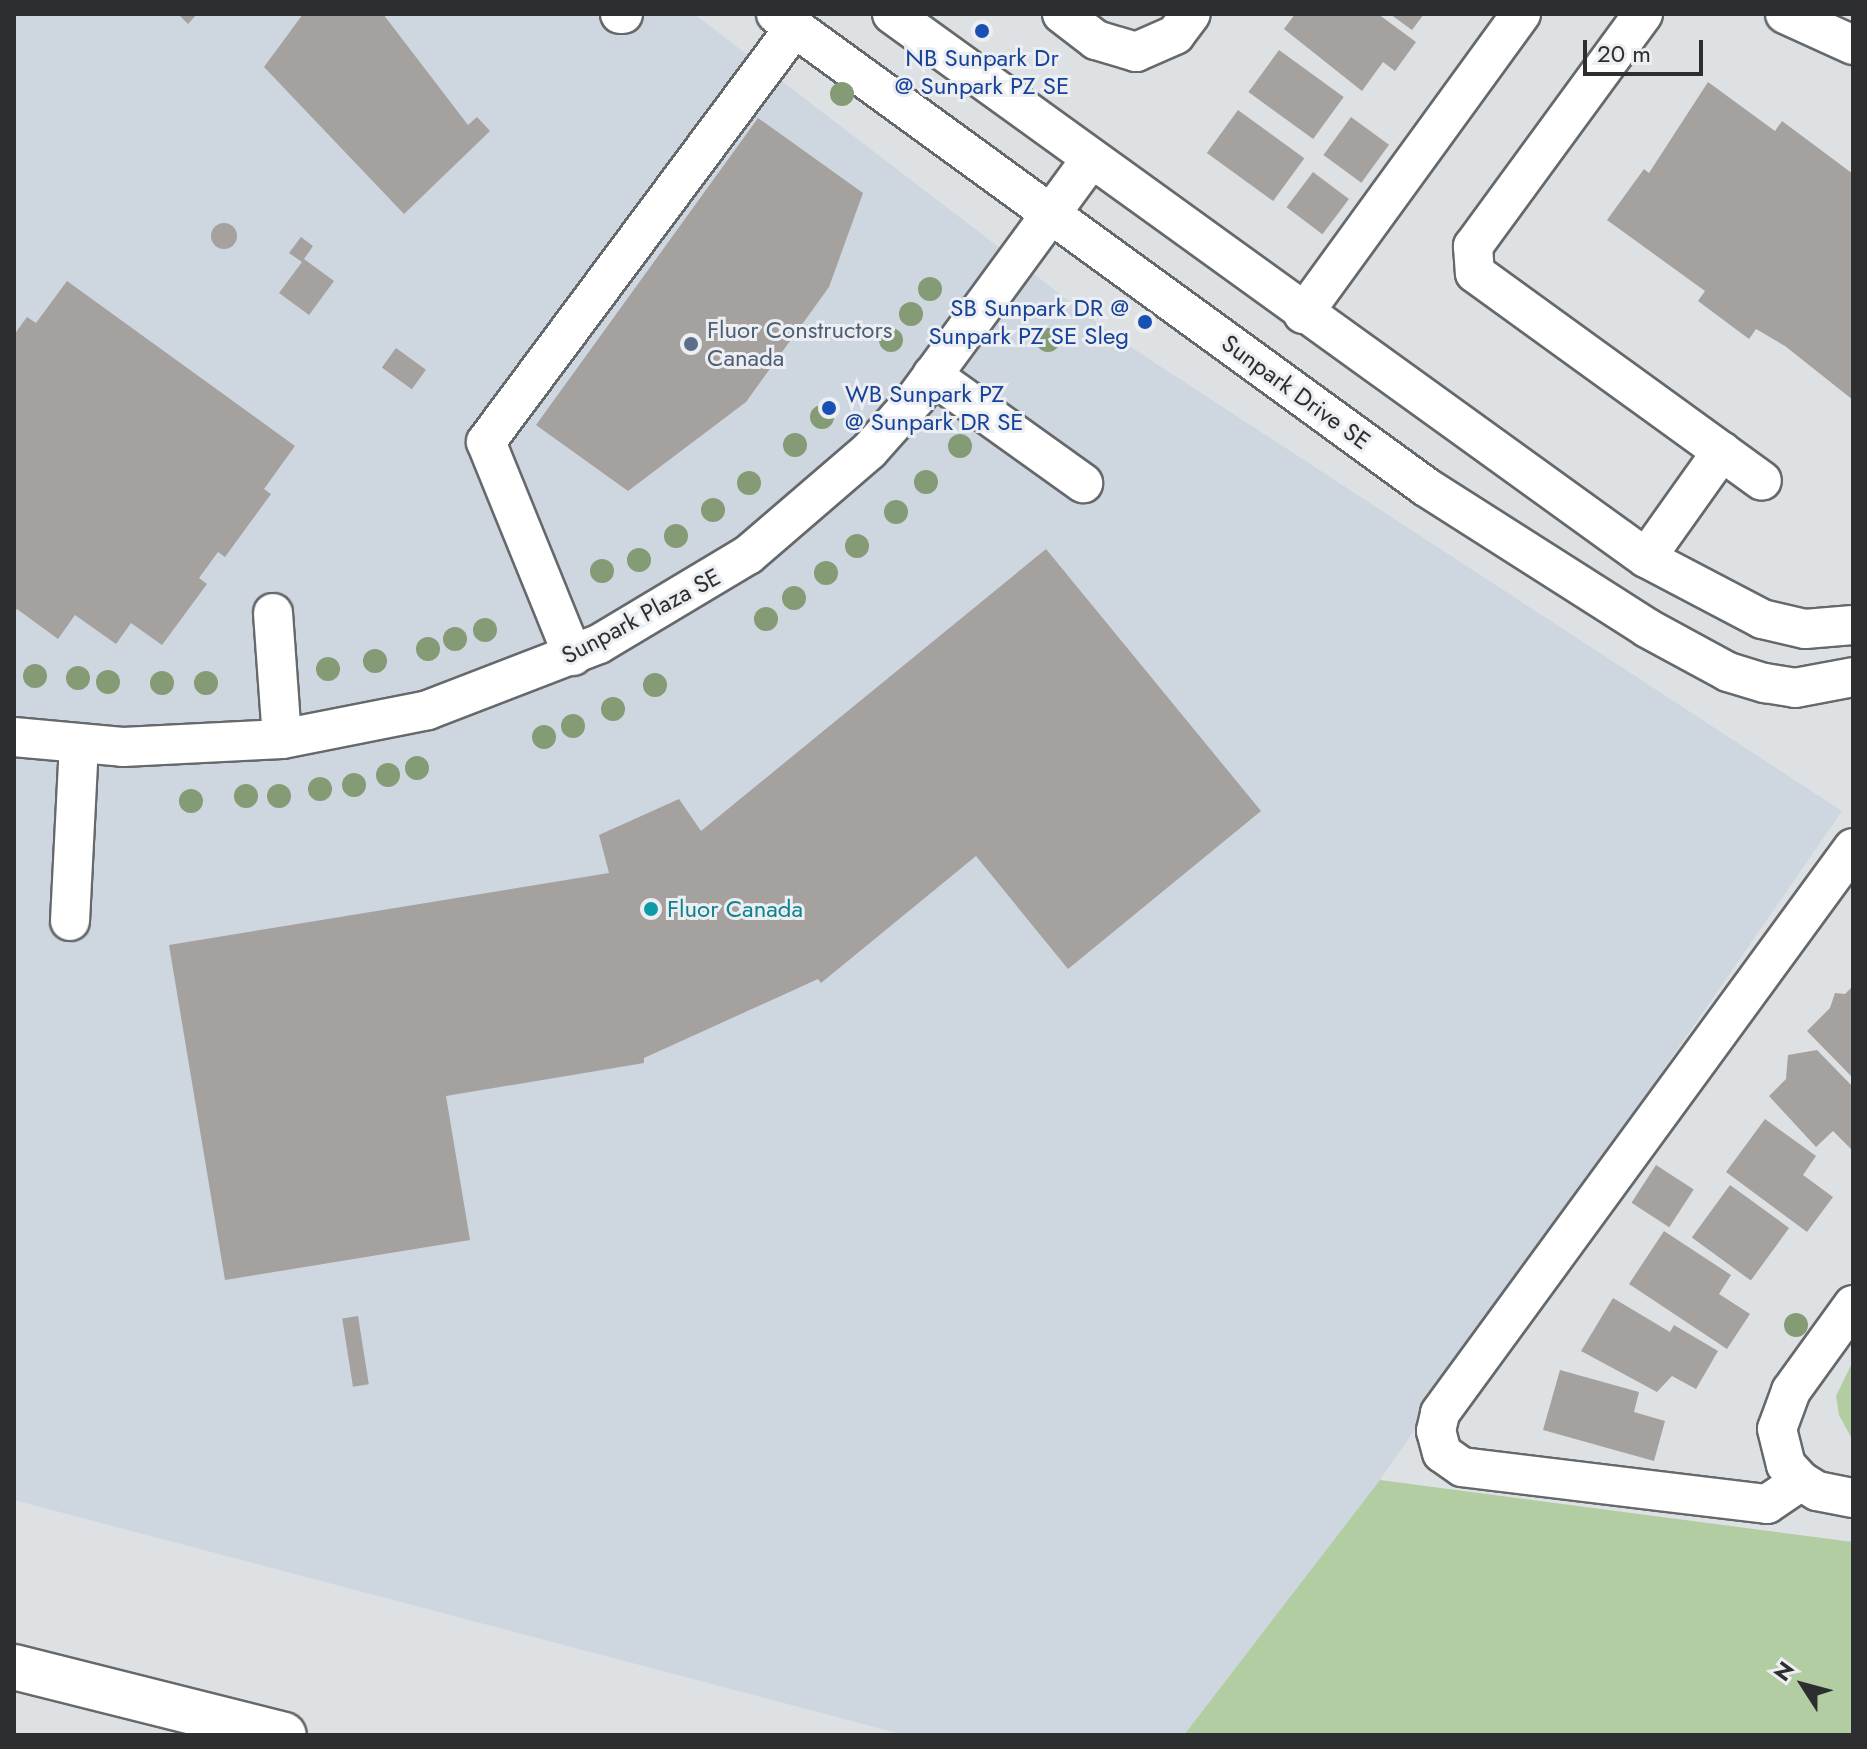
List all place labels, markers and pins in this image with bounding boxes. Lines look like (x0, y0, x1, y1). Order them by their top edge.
marker: NB Sunpark Dr @ Sunpark PZ SE (973, 22, 991, 40)
place label: NB Sunpark Dr @ Sunpark PZ SE (895, 44, 1069, 100)
place label: SB Sunpark DR @ Sunpark PZ SE Sleg (928, 294, 1129, 350)
marker: SB Sunpark DR @ Sunpark PZ SE Sleg (1136, 313, 1154, 331)
place label: Fluor Constructors Canada (707, 316, 892, 372)
marker: Fluor Constructors Canada (682, 335, 700, 353)
place label: WB Sunpark PZ @ Sunpark DR SE (845, 380, 1024, 436)
marker: WB Sunpark PZ @ Sunpark DR SE (820, 399, 838, 417)
place label: Fluor Canada (667, 895, 803, 923)
marker: Fluor Canada (642, 900, 660, 918)

